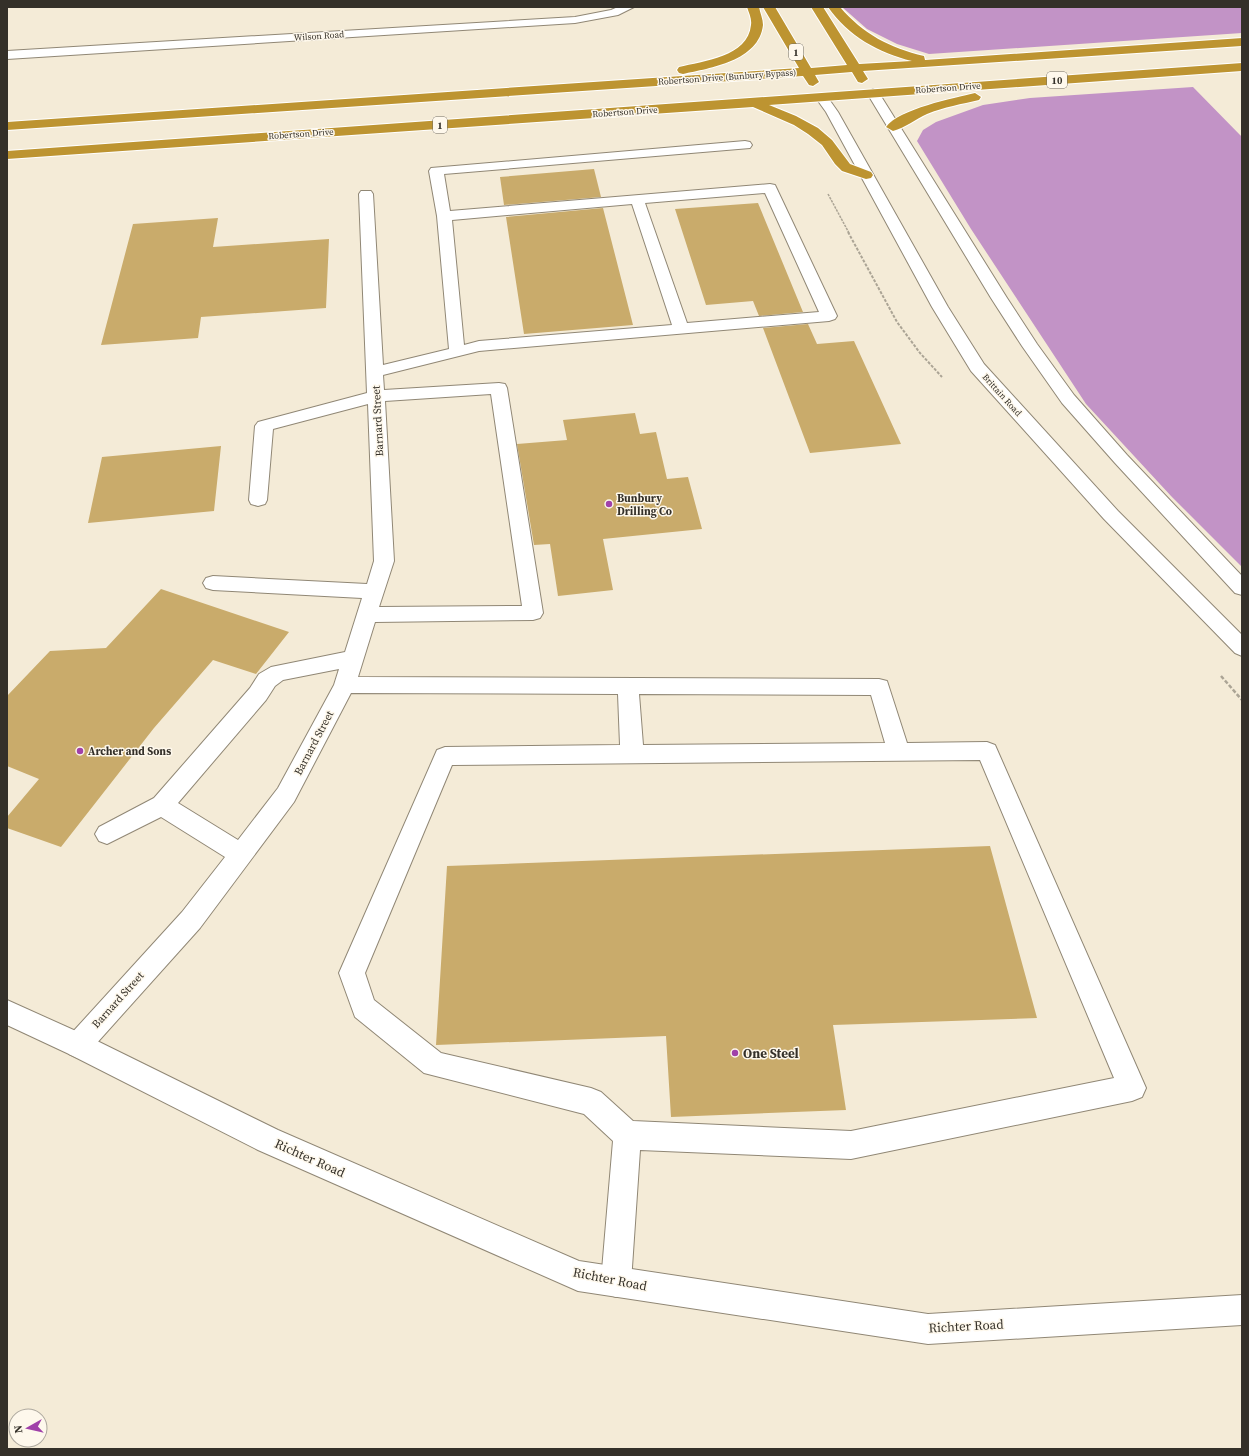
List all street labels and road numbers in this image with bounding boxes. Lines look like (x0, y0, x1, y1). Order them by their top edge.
street label: Wilson Road (293, 28, 345, 44)
road number: 1 (789, 44, 803, 60)
street label: Robertson Drive (Bunbury Bypass) (658, 66, 796, 88)
road number: 10 (1047, 72, 1067, 88)
street label: Robertson Drive (915, 80, 981, 96)
street label: Robertson Drive (592, 104, 658, 120)
road number: 1 (433, 117, 447, 133)
street label: Robertson Drive (268, 126, 334, 142)
street label: Brittain Road (980, 371, 1024, 419)
street label: Barnard Street (369, 385, 387, 457)
street label: Barnard Street (291, 708, 338, 778)
street label: Barnard Street (89, 968, 148, 1031)
street label: Richter Road (272, 1135, 348, 1181)
street label: Richter Road (571, 1263, 649, 1295)
street label: Richter Road (928, 1316, 1005, 1336)

